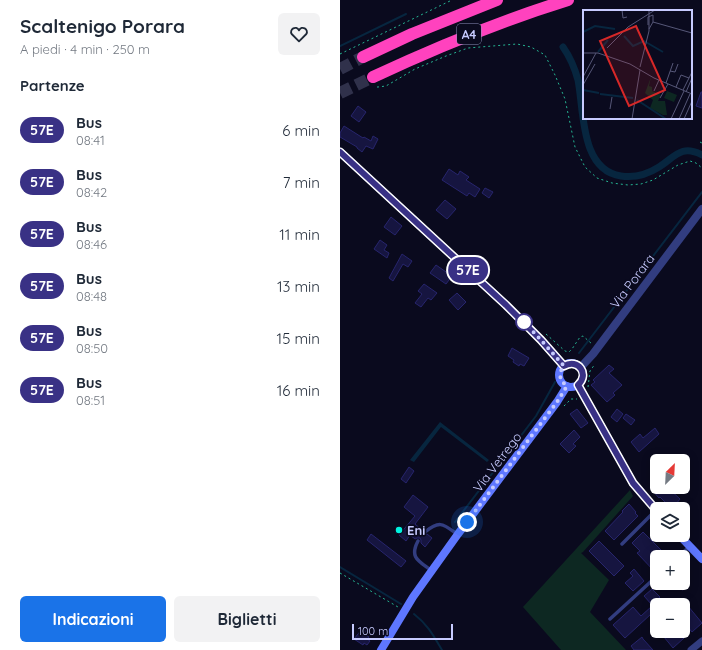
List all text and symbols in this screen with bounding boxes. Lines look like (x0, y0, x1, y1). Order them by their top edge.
inset map (583, 10, 692, 119)
button: heart (278, 13, 320, 55)
text: Scaltenigo Porara (20, 14, 185, 38)
road number: A4 (457, 24, 481, 44)
text: A piedi · 4 min · 250 m (20, 41, 150, 57)
text: Partenze (20, 76, 85, 95)
text: Bus (76, 113, 102, 132)
text: 57E (30, 121, 54, 139)
text: 6 min (282, 121, 320, 140)
text: 08:41 (76, 132, 105, 148)
text: Bus (76, 165, 102, 184)
text: 57E (30, 173, 54, 191)
text: 7 min (283, 173, 320, 192)
text: 08:42 (76, 184, 107, 200)
text: Bus (76, 217, 102, 236)
text: 57E (30, 225, 54, 243)
text: 11 min (279, 225, 320, 244)
text: 08:46 (76, 236, 107, 252)
street label: Via Porara (606, 251, 658, 311)
line badge: 57E (445, 257, 491, 283)
text: 57E (456, 261, 480, 279)
text: Bus (76, 269, 102, 288)
text: 57E (30, 277, 54, 295)
text: 13 min (277, 277, 320, 296)
text: 08:48 (76, 288, 107, 304)
unlabelled marker (515, 313, 533, 331)
text: Bus (76, 321, 102, 340)
text: 57E (30, 329, 54, 347)
text: 15 min (277, 329, 320, 348)
text: 08:50 (76, 340, 108, 356)
text: Bus (76, 373, 102, 392)
text: 57E (30, 381, 54, 399)
text: 16 min (277, 381, 320, 400)
text: 08:51 (76, 392, 105, 408)
street label: Via Vetrego (469, 429, 525, 495)
north arrow (650, 454, 690, 494)
map controls (650, 454, 690, 638)
button: layers (650, 502, 690, 542)
your location (457, 512, 477, 532)
place label: Eni (407, 522, 425, 538)
marker: Eni (394, 525, 404, 535)
button: + (650, 550, 690, 590)
button: Indicazioni (20, 596, 166, 642)
button: Biglietti (174, 596, 320, 642)
button: − (650, 598, 690, 638)
scale bar (352, 622, 453, 641)
text: 100 m (358, 624, 388, 638)

